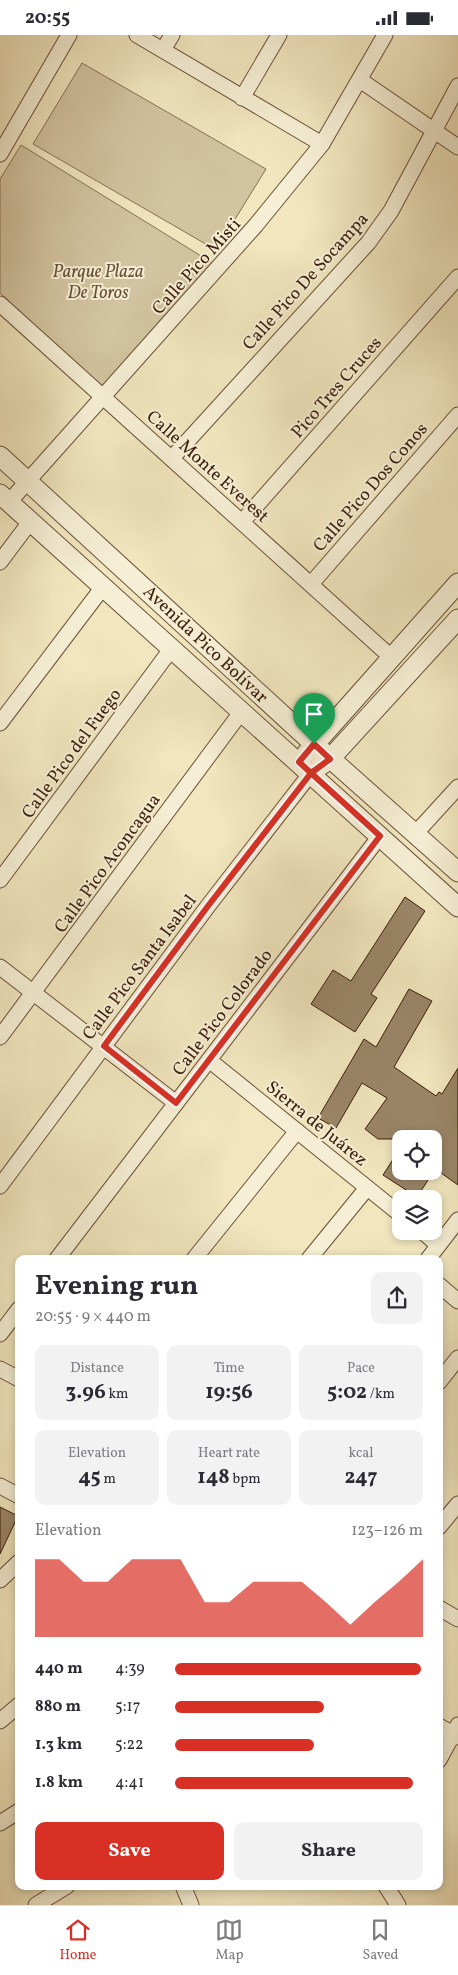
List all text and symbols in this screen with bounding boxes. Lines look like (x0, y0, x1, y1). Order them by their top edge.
text: 20:55 (25, 5, 70, 31)
street label: Calle Pico De Socampa (237, 208, 375, 356)
street label: Calle Pico Misti (147, 213, 247, 321)
park label: Parque Plaza De Toros (53, 260, 144, 306)
street label: Pico Tres Cruces (286, 332, 388, 444)
street label: Calle Monte Everest (140, 405, 274, 529)
street label: Calle Pico Dos Conos (308, 418, 434, 558)
street label: Avenida Pico Bolívar (137, 580, 273, 710)
street label: Calle Pico del Fuego (16, 684, 128, 824)
pin (293, 693, 335, 744)
icon: arrive (300, 700, 328, 728)
street label: Calle Pico Aconcagua (49, 789, 167, 939)
street label: Calle Pico Santa Isabel (77, 890, 203, 1046)
street label: Calle Pico Colorado (167, 944, 279, 1082)
street label: Sierra de Juárez (260, 1075, 372, 1173)
map controls (392, 1130, 442, 1240)
button: locate (392, 1130, 442, 1180)
button: layers (392, 1190, 442, 1240)
text: Evening run (35, 1267, 199, 1306)
button: share (371, 1272, 423, 1324)
text: 20:55 · 9 × 440 m (35, 1306, 151, 1328)
text: Distance (70, 1359, 124, 1378)
text: Time (214, 1359, 244, 1378)
text: Pace (347, 1359, 375, 1378)
text: 3.96 (65, 1378, 106, 1407)
text: 19:56 (205, 1378, 253, 1407)
text: 5:02 (327, 1378, 367, 1407)
text: km (106, 1385, 129, 1404)
text: /km (367, 1385, 395, 1404)
text: Elevation (68, 1444, 126, 1463)
text: Heart rate (198, 1444, 260, 1463)
text: kcal (349, 1444, 373, 1463)
text: 45 (78, 1463, 101, 1492)
text: 148 (197, 1463, 230, 1492)
text: 247 (344, 1463, 378, 1492)
text: m (101, 1470, 116, 1489)
text: bpm (230, 1470, 261, 1489)
text: Elevation (35, 1520, 102, 1542)
text: 123–126 m (351, 1520, 423, 1542)
text: 440 m (35, 1658, 83, 1680)
text: 4:39 (115, 1658, 145, 1680)
text: 880 m (35, 1696, 81, 1718)
text: 5:17 (115, 1696, 140, 1718)
text: 1.3 km (35, 1734, 82, 1756)
text: 5:22 (115, 1734, 144, 1756)
text: 1.8 km (35, 1772, 83, 1794)
text: 4:41 (115, 1772, 144, 1794)
button: Save (35, 1822, 224, 1880)
button: Share (234, 1822, 423, 1880)
tab: Home (59, 1916, 97, 1965)
tab: Map (215, 1916, 243, 1965)
tab: Saved (362, 1916, 399, 1965)

